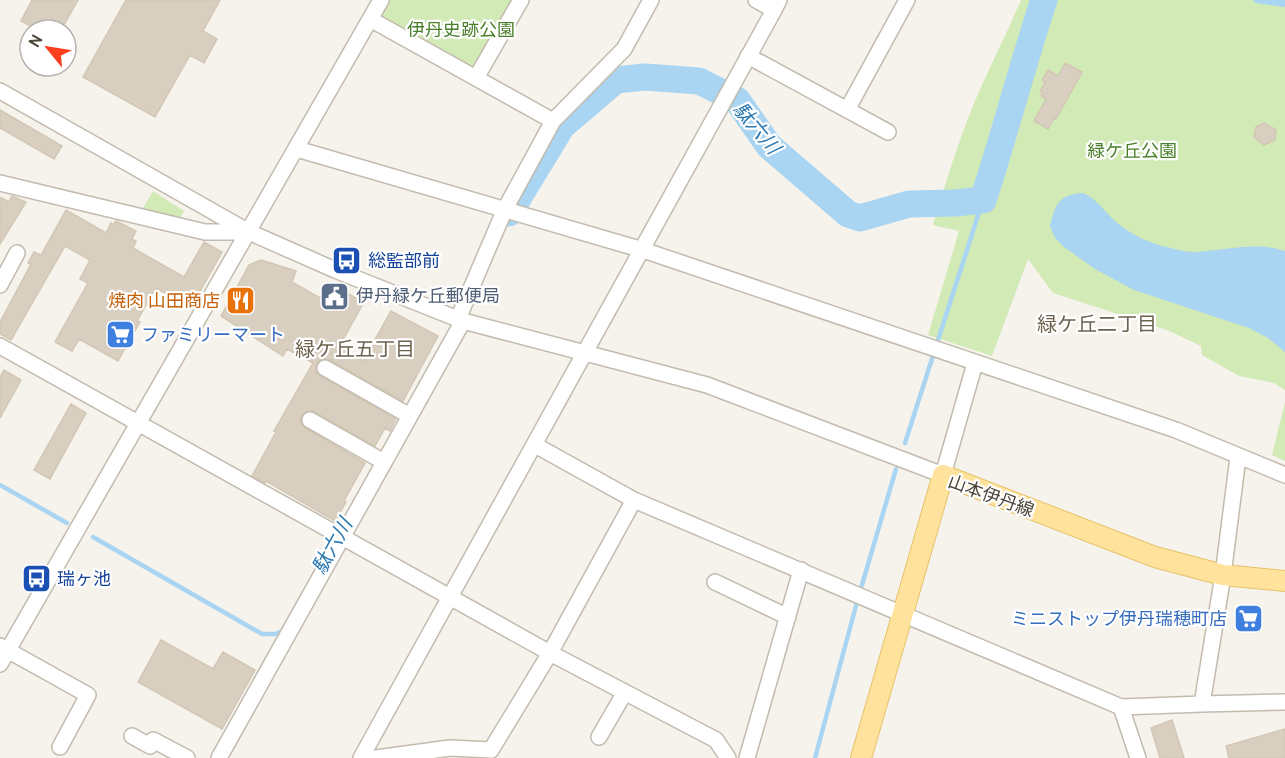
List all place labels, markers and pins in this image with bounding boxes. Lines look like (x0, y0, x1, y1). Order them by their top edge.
bus stop icon: 総監部前 (331, 245, 363, 277)
place label: 総監部前 (368, 250, 440, 272)
public building icon: 伊丹緑ケ丘郵便局 (319, 280, 351, 312)
restaurant icon: 焼肉 山田商店 (225, 285, 257, 317)
place label: 伊丹緑ケ丘郵便局 (356, 285, 500, 307)
place label: 焼肉 山田商店 (108, 290, 220, 312)
supermarket icon: ファミリーマート (104, 319, 136, 351)
place label: ファミリーマート (141, 324, 285, 346)
bus stop icon: 瑞ヶ池 (20, 563, 52, 595)
place label: 瑞ヶ池 (57, 568, 111, 590)
supermarket icon: ミニストップ伊丹瑞穂町店 (1232, 603, 1264, 635)
place label: ミニストップ伊丹瑞穂町店 (1011, 608, 1227, 630)

